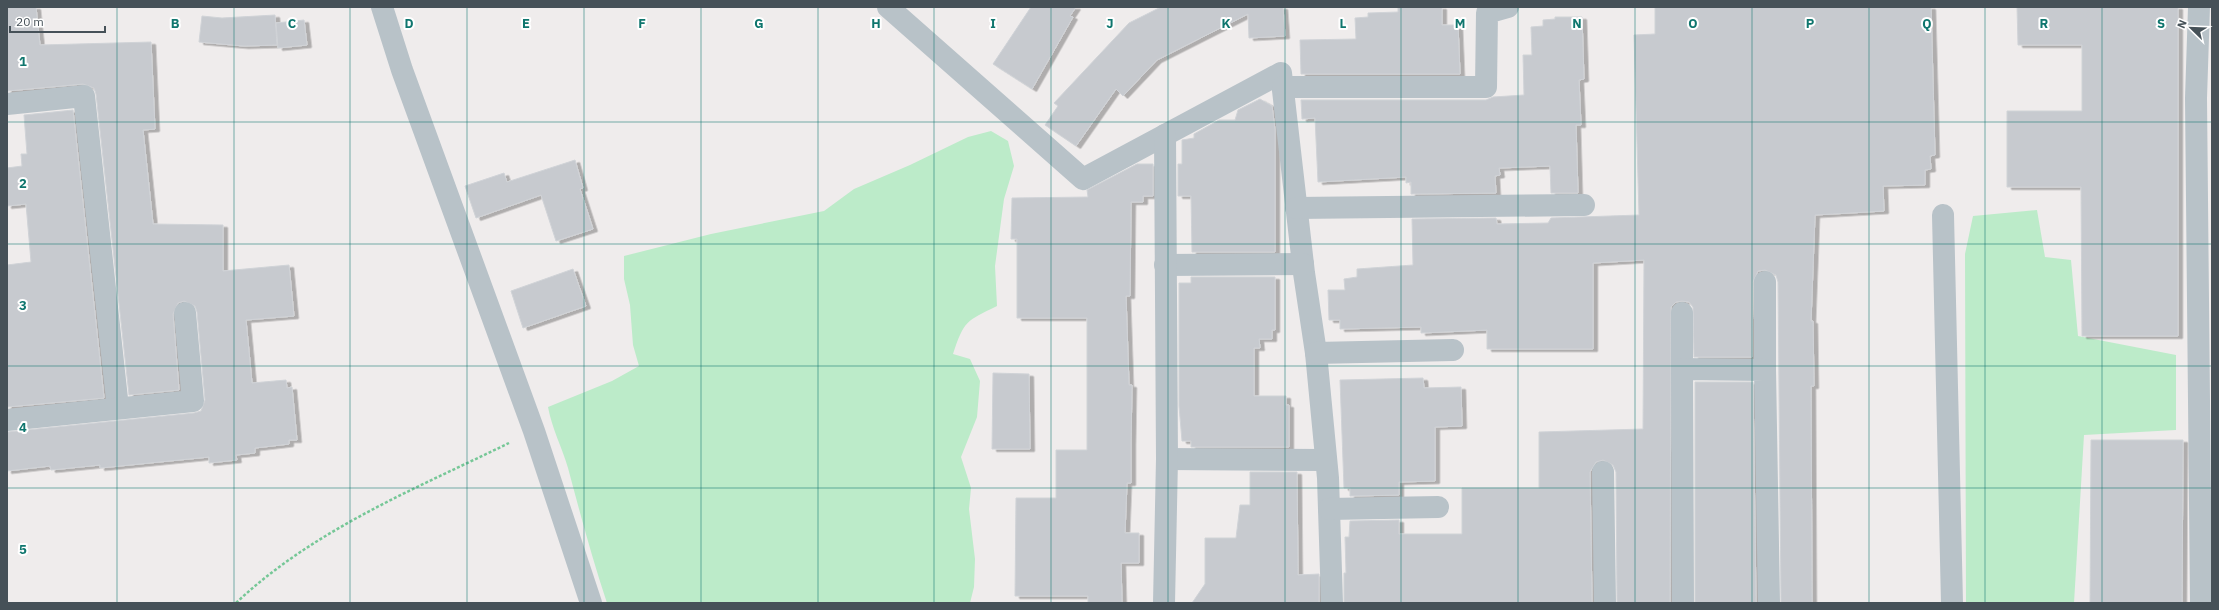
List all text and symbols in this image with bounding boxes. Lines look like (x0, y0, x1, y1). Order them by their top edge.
scale bar (10, 8, 105, 34)
north arrow (2171, 8, 2211, 48)
text: 20 m (16, 14, 44, 29)
text: B (171, 15, 180, 32)
text: C (288, 15, 297, 32)
text: D (404, 15, 414, 32)
text: E (522, 15, 530, 32)
text: F (638, 15, 646, 32)
text: G (754, 15, 764, 32)
text: H (871, 15, 881, 32)
text: I (990, 15, 996, 32)
text: J (1106, 15, 1114, 32)
text: K (1221, 15, 1231, 32)
text: L (1340, 15, 1347, 32)
text: M (1455, 15, 1465, 32)
text: N (1572, 15, 1582, 32)
text: O (1688, 15, 1698, 32)
text: P (1806, 15, 1815, 32)
text: Q (1922, 15, 1932, 32)
text: R (2040, 15, 2049, 32)
text: S (2157, 15, 2165, 32)
text: N (2174, 18, 2190, 30)
text: 1 (19, 53, 27, 70)
text: 2 (19, 175, 27, 192)
text: 3 (19, 297, 27, 314)
text: 4 (19, 419, 27, 436)
text: 5 (19, 541, 27, 558)

